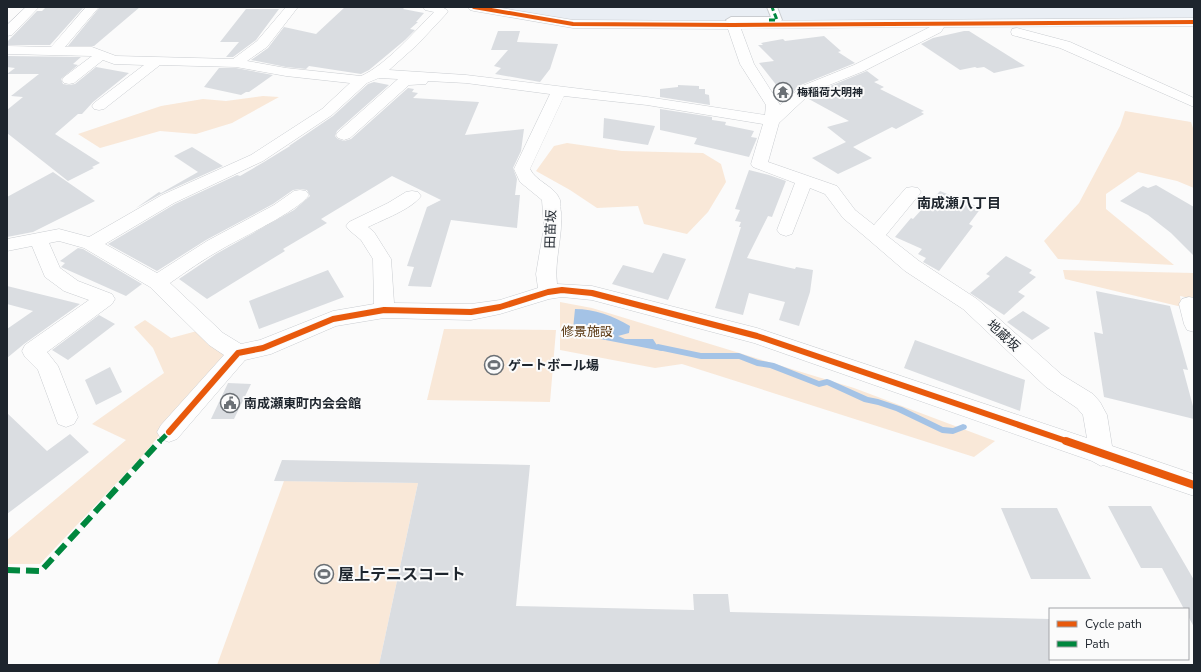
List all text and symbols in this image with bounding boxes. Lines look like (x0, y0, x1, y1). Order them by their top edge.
temple icon: 梅稲荷大明神 (772, 81, 794, 103)
place label: 梅稲荷大明神 (797, 85, 863, 100)
district label: 南成瀬八丁目 (917, 194, 1001, 213)
street label: 田苗坂 (541, 209, 561, 249)
street label: 地蔵坂 (983, 316, 1024, 356)
park label: 修景施設 (561, 323, 613, 341)
sports icon: ゲートボール場 (483, 354, 505, 376)
place label: ゲートボール場 (508, 357, 599, 375)
public building icon: 南成瀬東町内会会館 (219, 392, 241, 414)
place label: 南成瀬東町内会会館 (244, 395, 361, 413)
sports icon: 屋上テニスコート (313, 563, 335, 585)
place label: 屋上テニスコート (338, 564, 466, 586)
legend (1049, 608, 1189, 660)
text: Cycle path (1085, 616, 1142, 632)
text: Path (1085, 636, 1110, 652)

